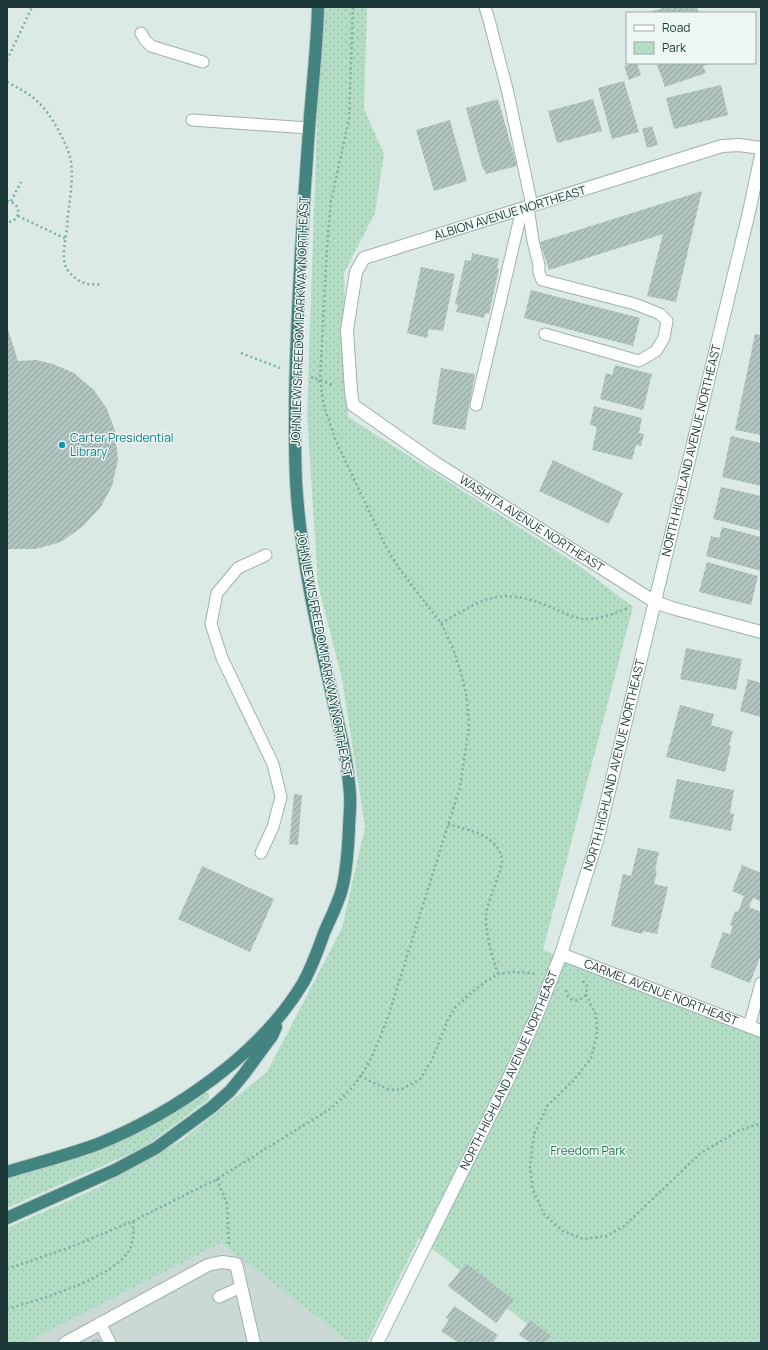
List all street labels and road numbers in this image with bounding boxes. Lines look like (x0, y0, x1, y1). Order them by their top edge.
street label: ALBION AVENUE NORTHEAST (432, 181, 589, 244)
street label: JOHN LEWIS FREEDOM PARKWAY NORTHEAST (287, 195, 312, 446)
street label: NORTH HIGHLAND AVENUE NORTHEAST (657, 342, 725, 558)
street label: WASHITA AVENUE NORTHEAST (456, 471, 608, 576)
street label: JOHN LEWIS FREEDOM PARKWAY NORTHEAST (292, 530, 357, 779)
street label: NORTH HIGHLAND AVENUE NORTHEAST (579, 657, 649, 873)
street label: CARMEL AVENUE NORTHEAST (582, 955, 741, 1030)
street label: NORTH HIGHLAND AVENUE NORTHEAST (455, 967, 562, 1173)

